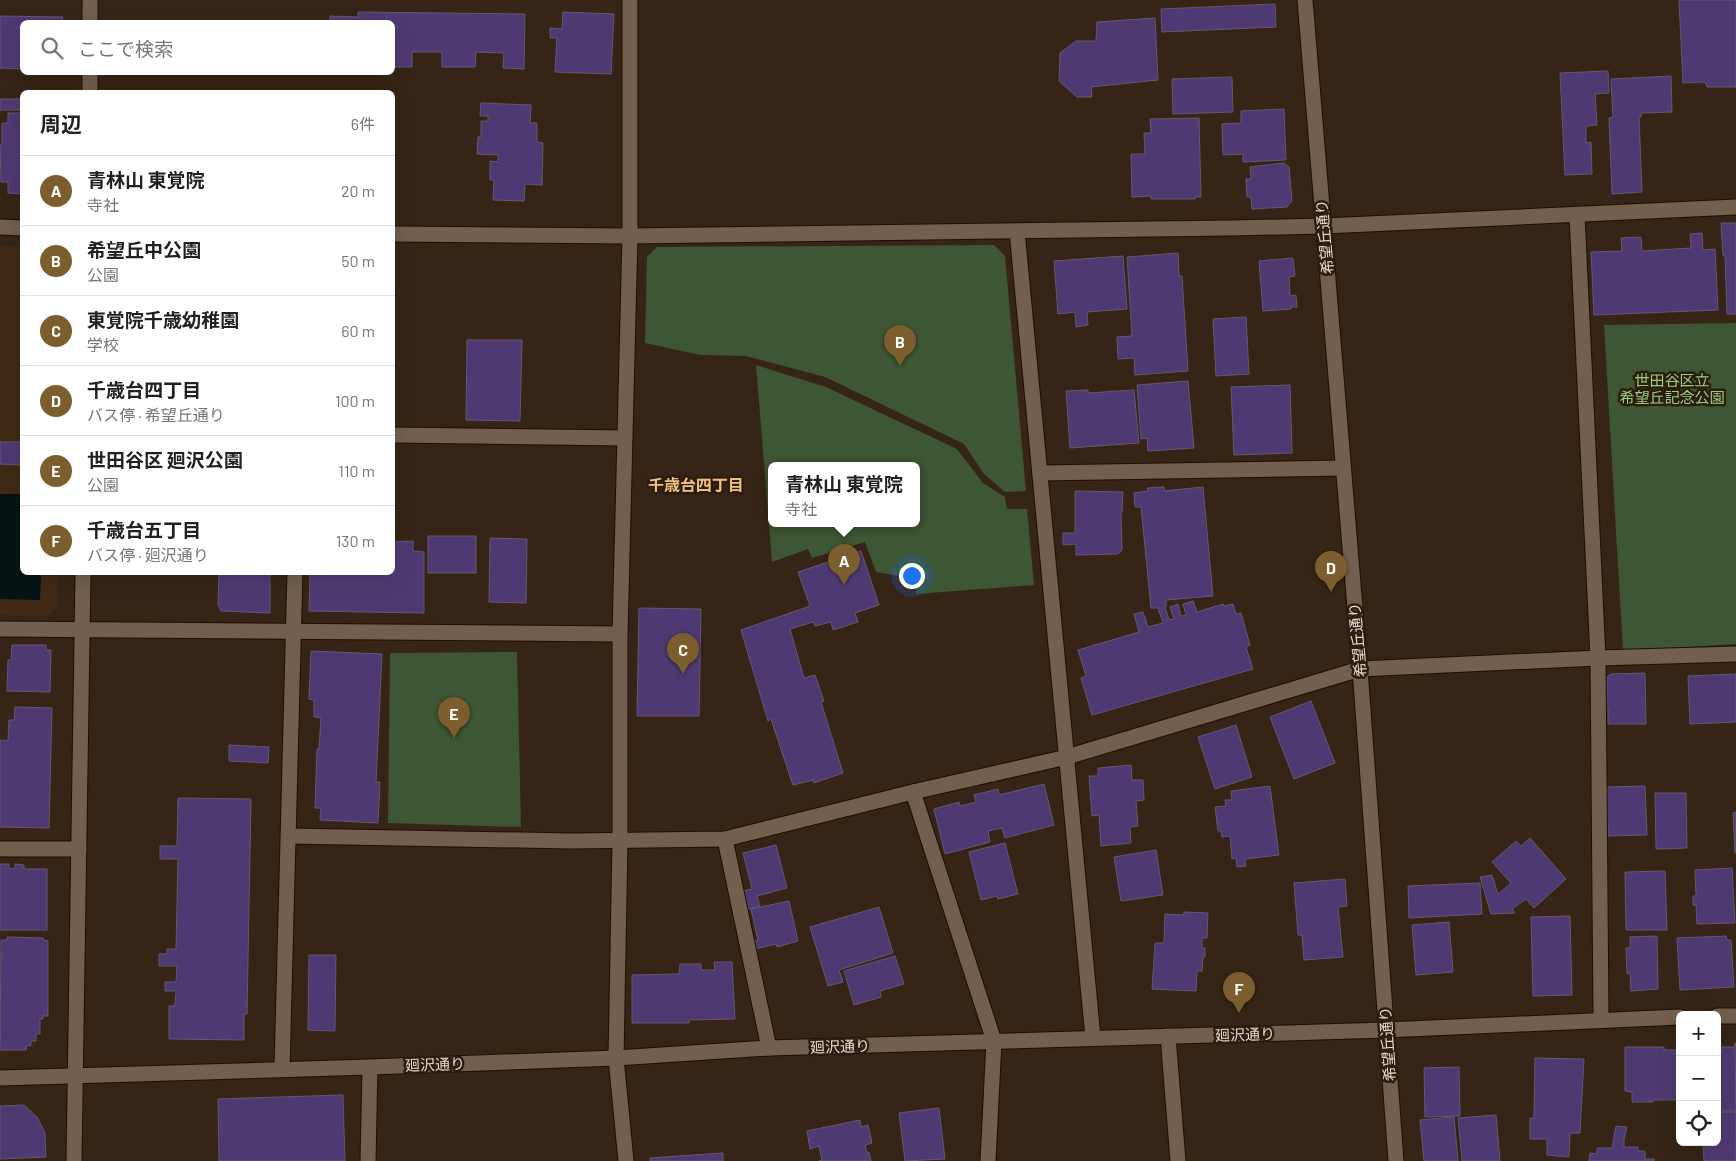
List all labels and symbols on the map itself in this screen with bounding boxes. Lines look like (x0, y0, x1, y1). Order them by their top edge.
street label: 希望丘通り (1312, 199, 1336, 275)
pin: B (884, 325, 916, 366)
park label: 世田谷区立 希望丘記念公園 (1619, 371, 1725, 406)
district label: 千歳台四丁目 (648, 475, 744, 494)
pin: A (828, 544, 860, 585)
pin: D (1315, 551, 1347, 592)
your location (899, 563, 925, 589)
street label: 希望丘通り (1345, 602, 1369, 678)
pin: C (667, 633, 699, 674)
pin: E (438, 697, 470, 738)
pin: F (1223, 972, 1255, 1013)
street label: 希望丘通り (1375, 1006, 1399, 1082)
street label: 廻沢通り (1215, 1024, 1275, 1044)
street label: 廻沢通り (810, 1036, 870, 1056)
street label: 廻沢通り (405, 1054, 465, 1074)

